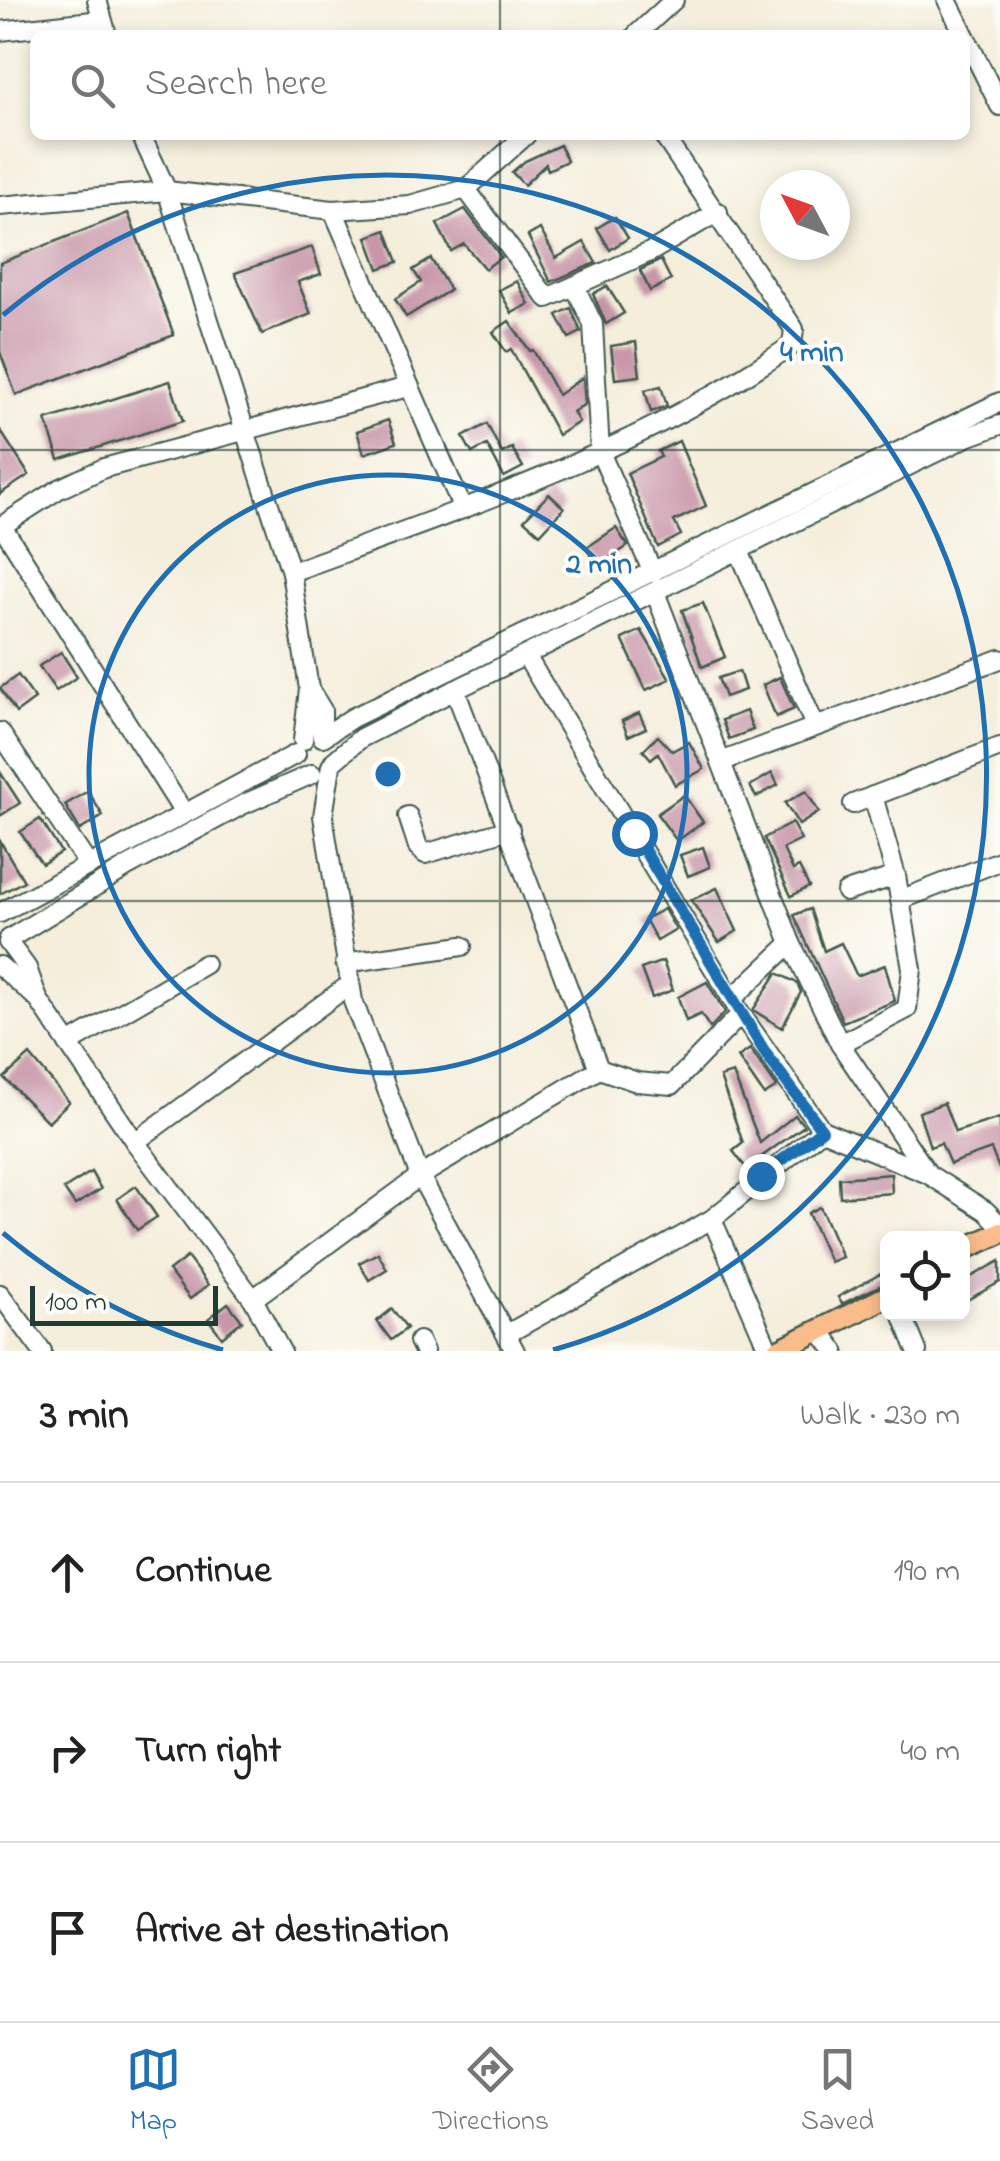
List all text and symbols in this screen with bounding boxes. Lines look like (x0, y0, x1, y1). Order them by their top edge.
search box (30, 30, 970, 140)
text: Search here (145, 57, 327, 113)
icon: search (65, 58, 120, 113)
north arrow (760, 170, 850, 260)
text: 4 min (780, 332, 844, 376)
text: 2 min (565, 544, 632, 588)
centre of rings (370, 756, 406, 792)
route start (612, 811, 658, 857)
route end (739, 1154, 785, 1200)
map controls (880, 1231, 970, 1321)
button: locate (880, 1231, 970, 1321)
scale bar (30, 1281, 218, 1326)
text: 100 m (45, 1283, 107, 1324)
text: 3 min (40, 1386, 129, 1447)
text: Walk · 230 m (800, 1393, 960, 1440)
text: Continue (135, 1544, 271, 1600)
icon: ahead (40, 1545, 95, 1600)
text: 190 m (894, 1549, 960, 1596)
text: Turn right (135, 1724, 281, 1780)
icon: right (40, 1725, 95, 1780)
text: 40 m (900, 1729, 960, 1776)
text: Arrive at destination (135, 1904, 449, 1960)
icon: arrive (40, 1905, 95, 1960)
tab: Map (126, 2042, 181, 2143)
tab: Directions (433, 2042, 549, 2143)
tab: Saved (801, 2042, 874, 2143)

